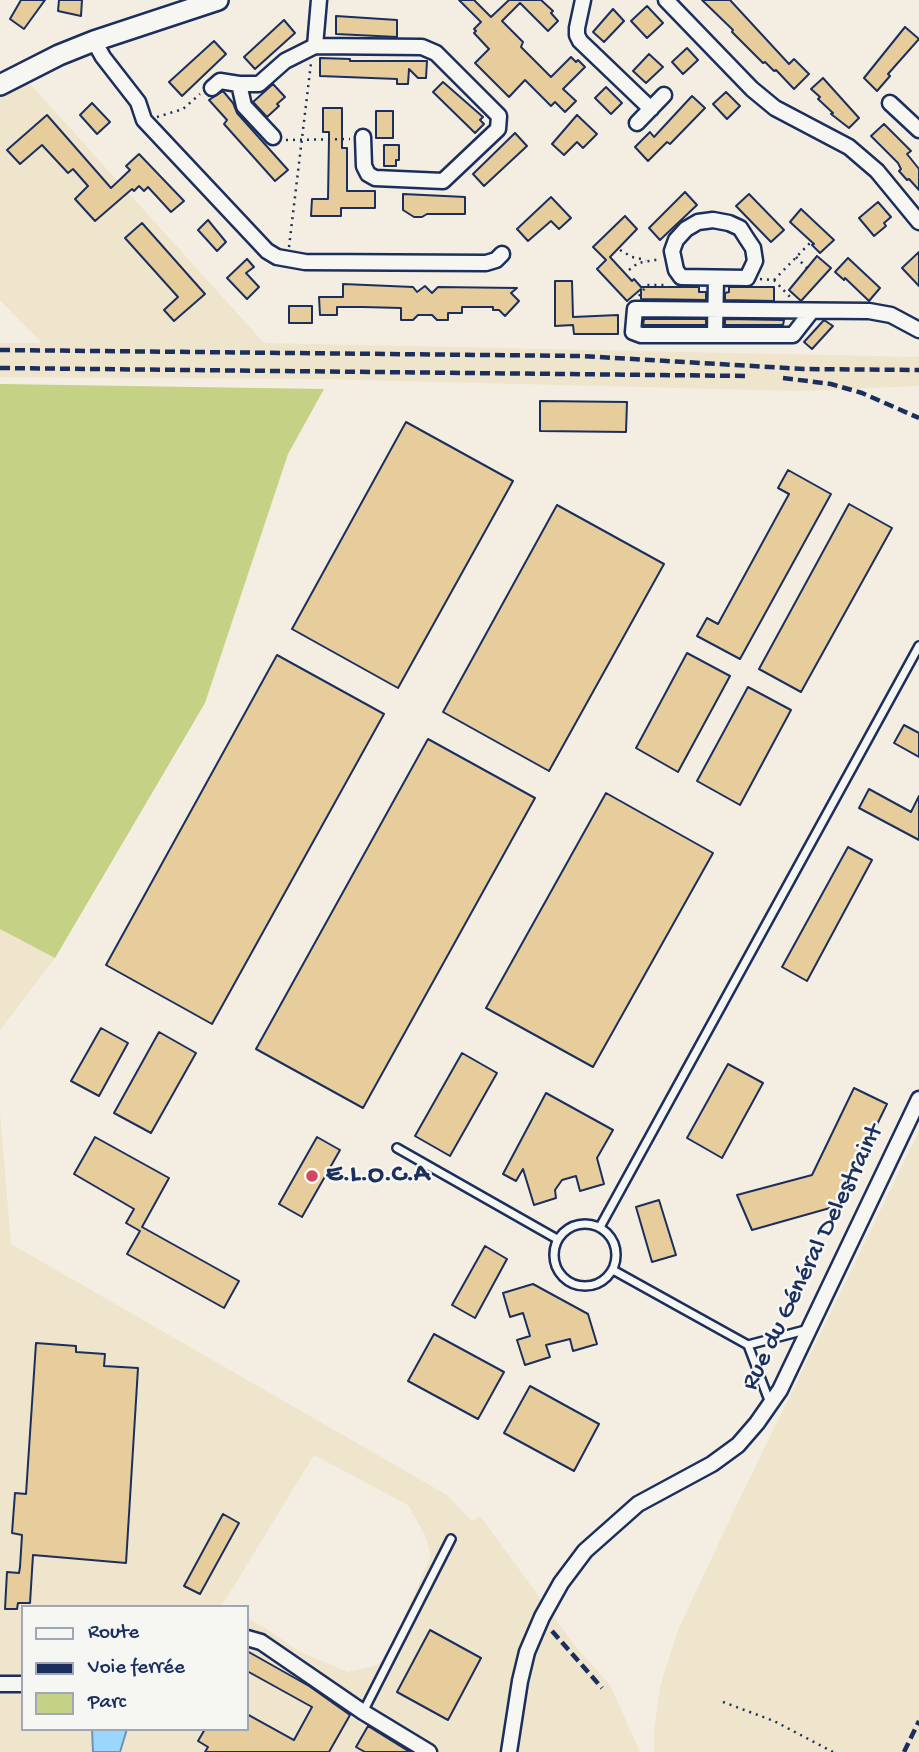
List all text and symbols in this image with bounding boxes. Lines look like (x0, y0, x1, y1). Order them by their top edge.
street label: Rue du Général Delestraint (736, 1120, 892, 1396)
place label: E.L.O.C.A (326, 1160, 429, 1192)
marker: E.L.O.C.A (304, 1168, 320, 1184)
legend (21, 1605, 248, 1731)
text: Route (88, 1621, 139, 1646)
text: Voie ferrée (88, 1656, 185, 1681)
text: Parc (88, 1691, 126, 1716)

